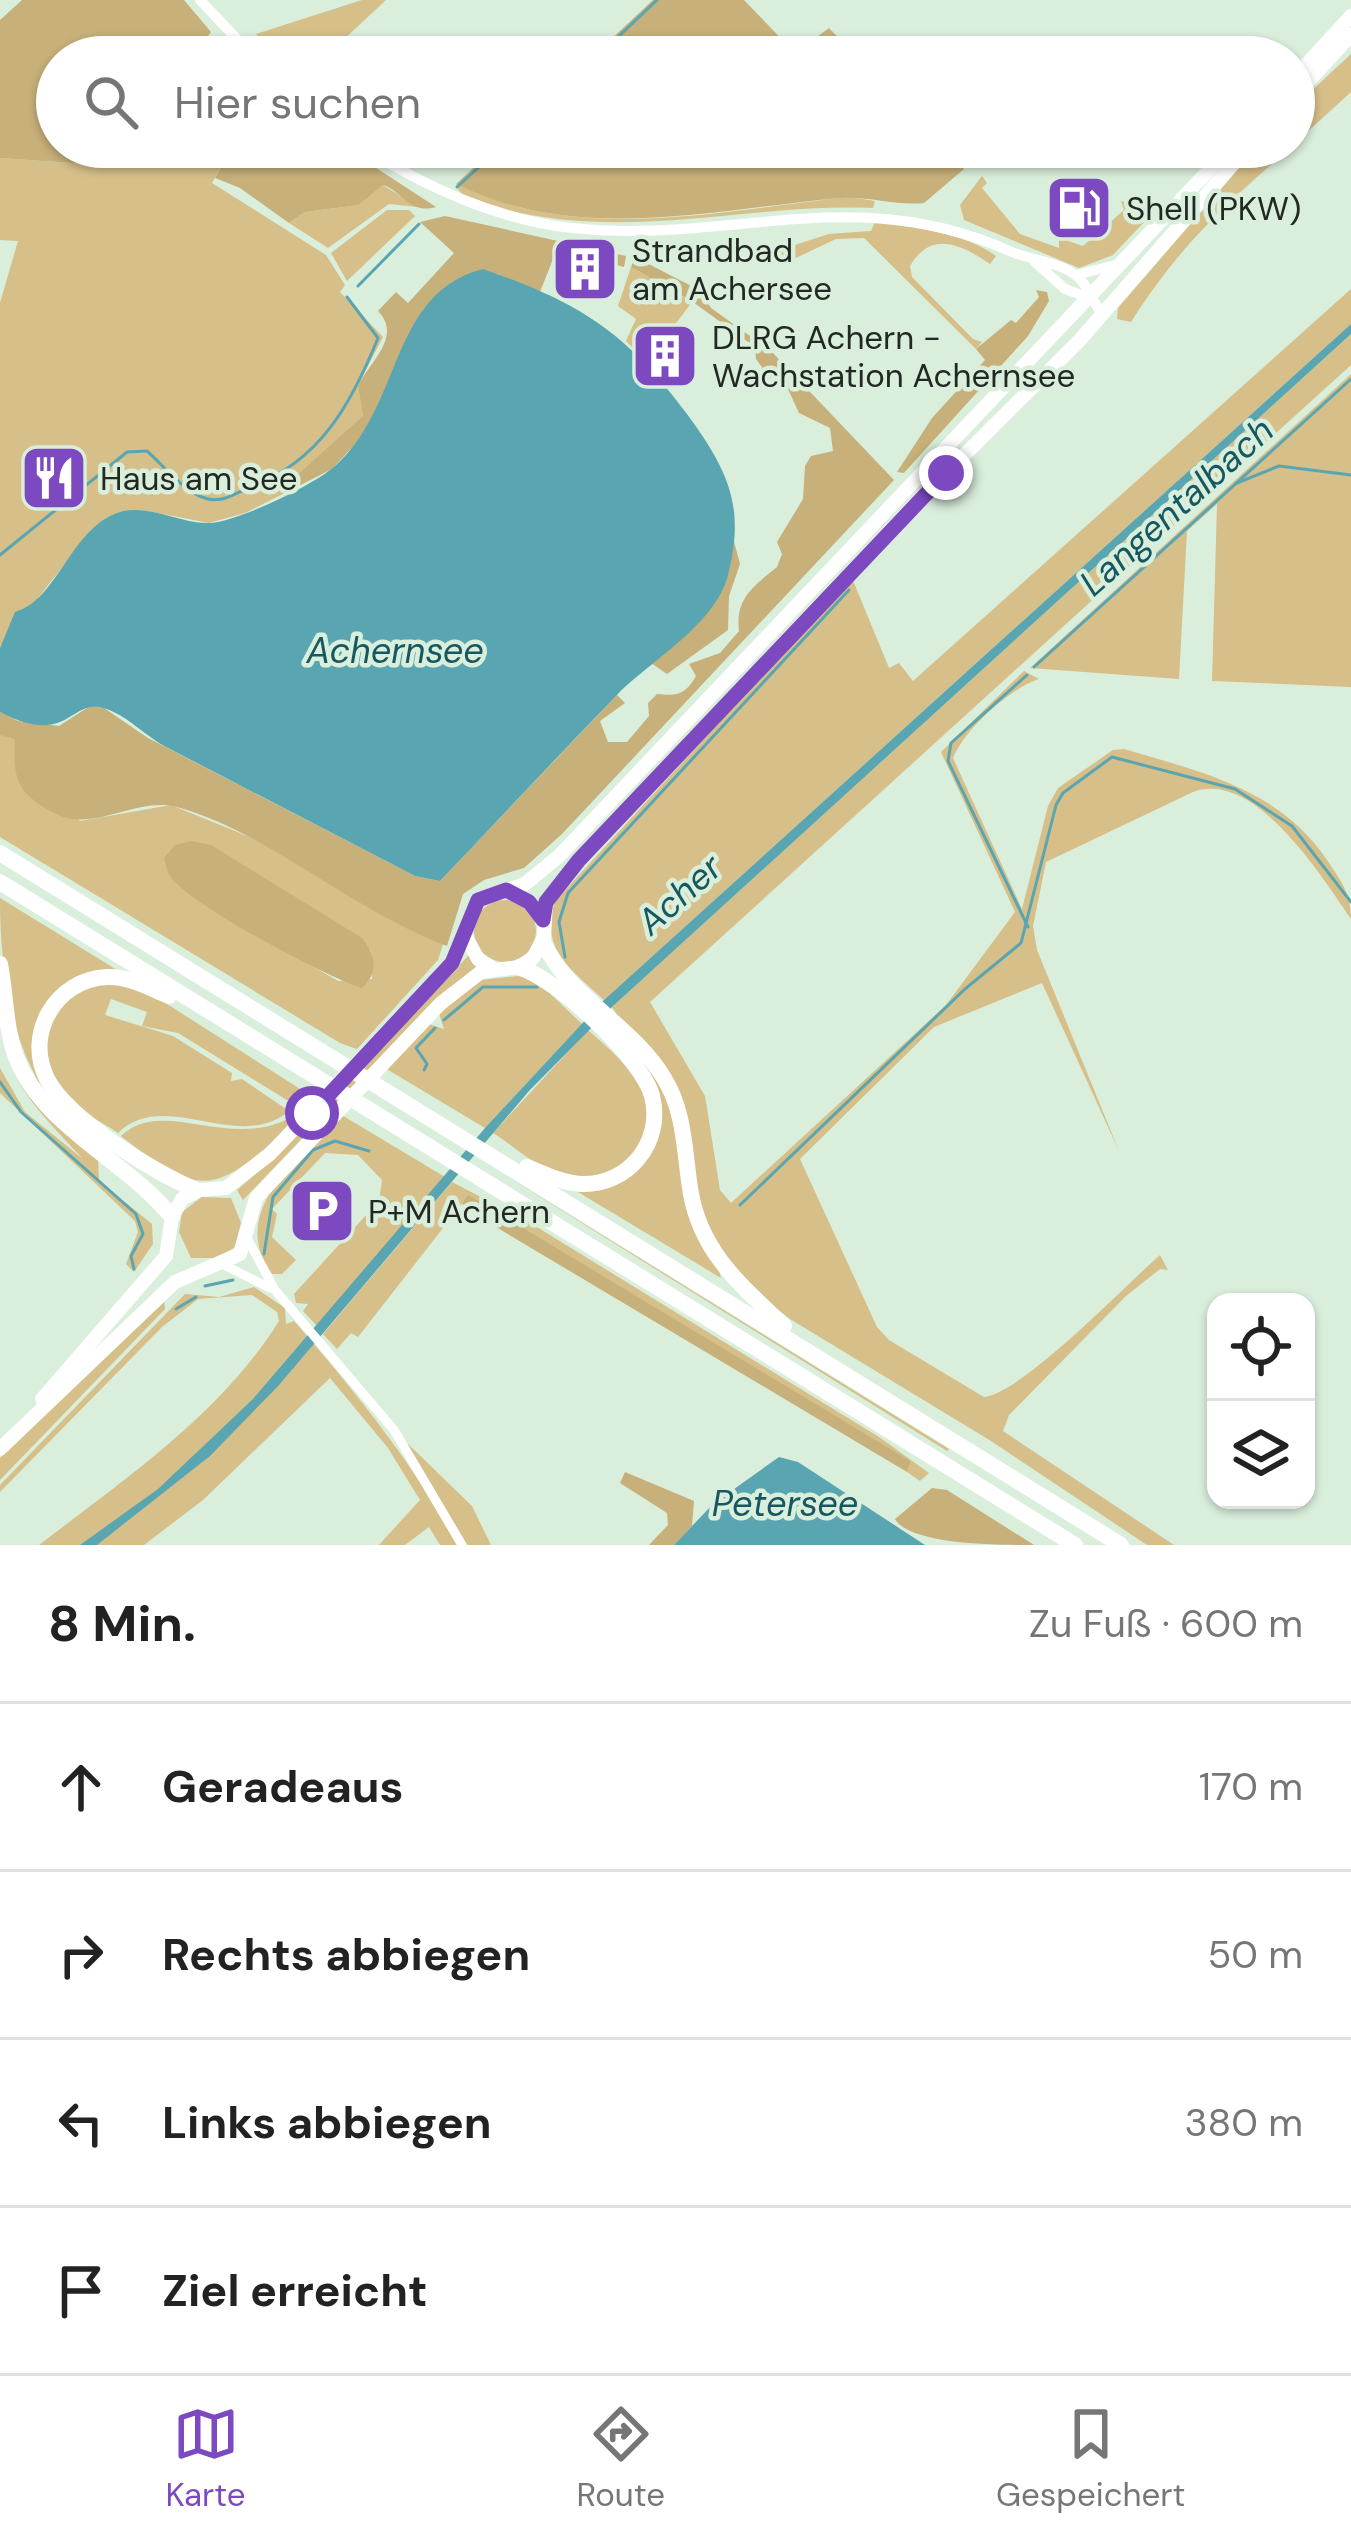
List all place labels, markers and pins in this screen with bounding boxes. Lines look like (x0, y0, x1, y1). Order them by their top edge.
fuel station icon: Shell (PKW) (1044, 173, 1114, 243)
place label: Shell (PKW) (1126, 187, 1301, 230)
place label: Strandbad am Achersee (632, 229, 832, 310)
building icon: Strandbad am Achersee (550, 234, 620, 304)
place label: DLRG Achern - Wachstation Achernsee (712, 316, 1075, 397)
building icon: DLRG Achern - Wachstation Achernsee (630, 321, 700, 391)
restaurant icon: Haus am See (19, 443, 89, 513)
place label: Haus am See (100, 457, 297, 500)
parking icon: P+M Achern (287, 1176, 357, 1246)
place label: P+M Achern (368, 1190, 550, 1233)

